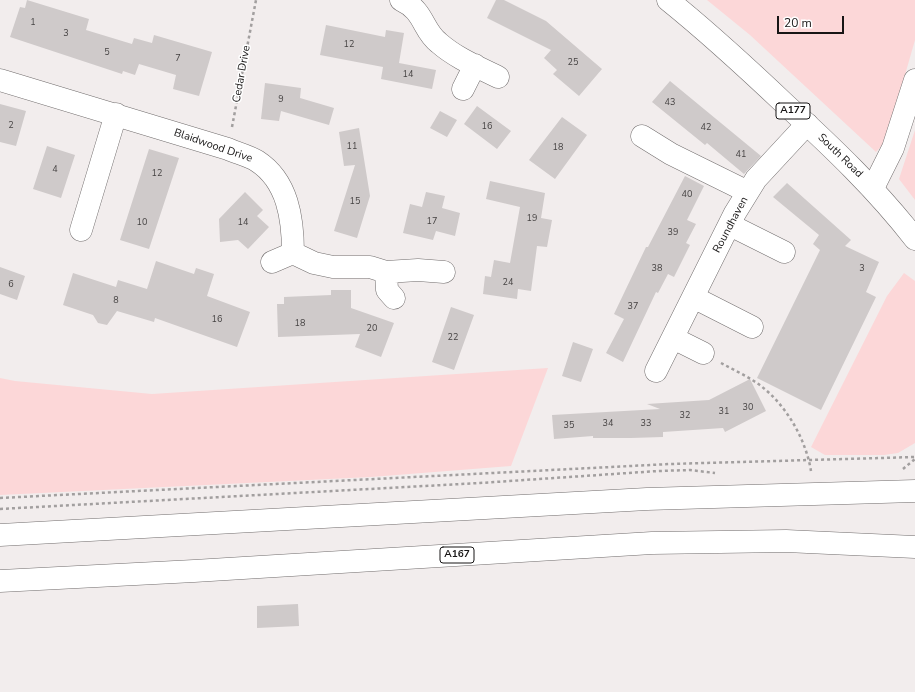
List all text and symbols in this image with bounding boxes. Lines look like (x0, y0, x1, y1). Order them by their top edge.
scale bar (779, 8, 846, 34)
text: 20 m (784, 15, 812, 31)
house number: 1 (30, 18, 36, 28)
house number: 3 (63, 29, 69, 39)
house number: 12 (344, 40, 354, 50)
street label: Cedar Drive (230, 44, 254, 104)
house number: 5 (104, 48, 110, 58)
house number: 7 (175, 54, 181, 64)
house number: 25 (568, 58, 578, 68)
house number: 14 (403, 70, 413, 80)
house number: 9 (278, 95, 284, 105)
house number: 43 (665, 98, 675, 108)
road number: A177 (776, 103, 810, 119)
house number: 2 (8, 121, 14, 131)
house number: 16 (482, 122, 492, 132)
house number: 42 (701, 123, 711, 133)
street label: Blaidwood Drive (172, 126, 254, 166)
street label: South Road (815, 131, 865, 181)
house number: 11 (347, 142, 357, 152)
house number: 18 (553, 143, 563, 153)
house number: 41 (736, 150, 746, 160)
house number: 4 (52, 165, 58, 175)
house number: 12 (152, 169, 162, 179)
house number: 40 (682, 190, 692, 200)
street label: Roundhaven (711, 195, 751, 255)
house number: 15 (350, 197, 360, 207)
house number: 19 (527, 214, 537, 224)
house number: 17 (427, 217, 437, 227)
house number: 10 (137, 218, 147, 228)
house number: 14 (238, 218, 248, 228)
house number: 39 (668, 228, 678, 238)
house number: 38 (652, 264, 662, 274)
house number: 3 (859, 264, 865, 274)
house number: 24 (503, 278, 513, 288)
house number: 6 (8, 280, 14, 290)
house number: 8 (113, 296, 119, 306)
house number: 37 (628, 302, 638, 312)
house number: 16 (212, 315, 222, 325)
house number: 18 (295, 319, 305, 329)
house number: 20 (367, 324, 377, 334)
house number: 22 (448, 333, 458, 343)
house number: 30 (743, 403, 753, 413)
house number: 31 (719, 407, 729, 417)
house number: 32 (680, 411, 690, 421)
house number: 34 (603, 419, 613, 429)
house number: 33 (641, 419, 651, 429)
house number: 35 (564, 421, 574, 431)
road number: A167 (440, 547, 474, 563)

